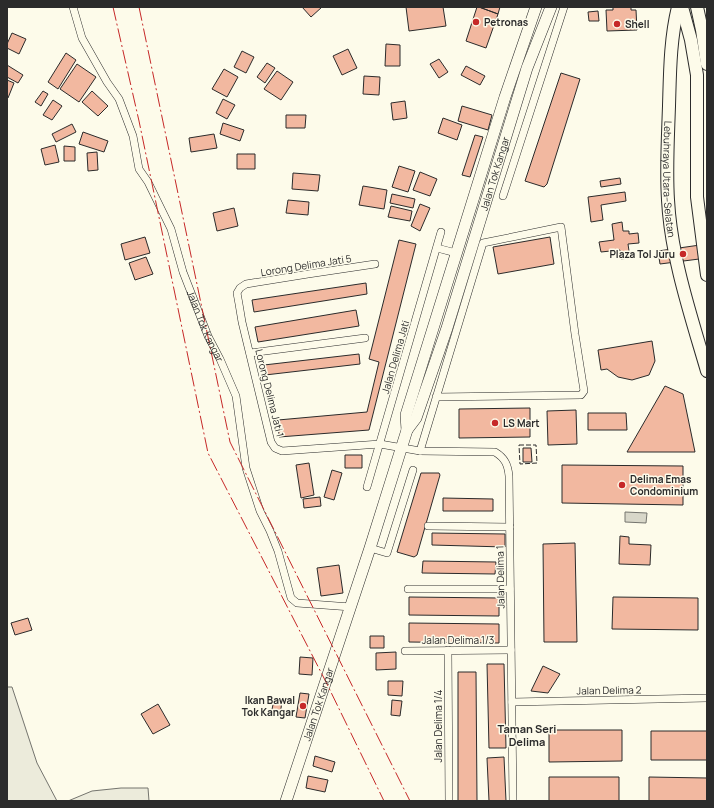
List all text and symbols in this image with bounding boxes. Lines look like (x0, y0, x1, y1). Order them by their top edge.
place label: Petronas (484, 15, 529, 29)
marker: Petronas (471, 17, 481, 27)
place label: Shell (625, 17, 649, 31)
marker: Shell (612, 19, 622, 29)
street label: Lebuhraya Utara–Selatan (660, 121, 679, 239)
street label: Jalan Tok Kangar (477, 134, 513, 212)
place label: Plaza Tol Juru (609, 247, 675, 261)
marker: Plaza Tol Juru (678, 249, 688, 259)
street label: Lorong Delima Jati 5 (260, 251, 353, 279)
street label: Jalan Tok Kangar (184, 288, 227, 364)
street label: Jalan Delima Jati (378, 319, 412, 395)
street label: Lorong Delima Jati 1 (252, 348, 288, 438)
place label: LS Mart (503, 416, 540, 430)
marker: LS Mart (490, 418, 500, 428)
place label: Delima Emas Condominium (630, 472, 698, 498)
marker: Delima Emas Condominium (617, 480, 627, 490)
street label: Jalan Delima 1 (492, 545, 508, 609)
street label: Jalan Delima 1/3 (422, 633, 494, 647)
street label: Jalan Tok Kangar (299, 665, 337, 743)
street label: Jalan Delima 2 (576, 682, 642, 698)
street label: Jalan Delima 1/4 (431, 689, 445, 762)
place label: Ikan Bawal Tok Kangar (242, 693, 295, 719)
marker: Ikan Bawal Tok Kangar (298, 701, 308, 711)
district label: Taman Seri Delima (498, 721, 556, 749)

